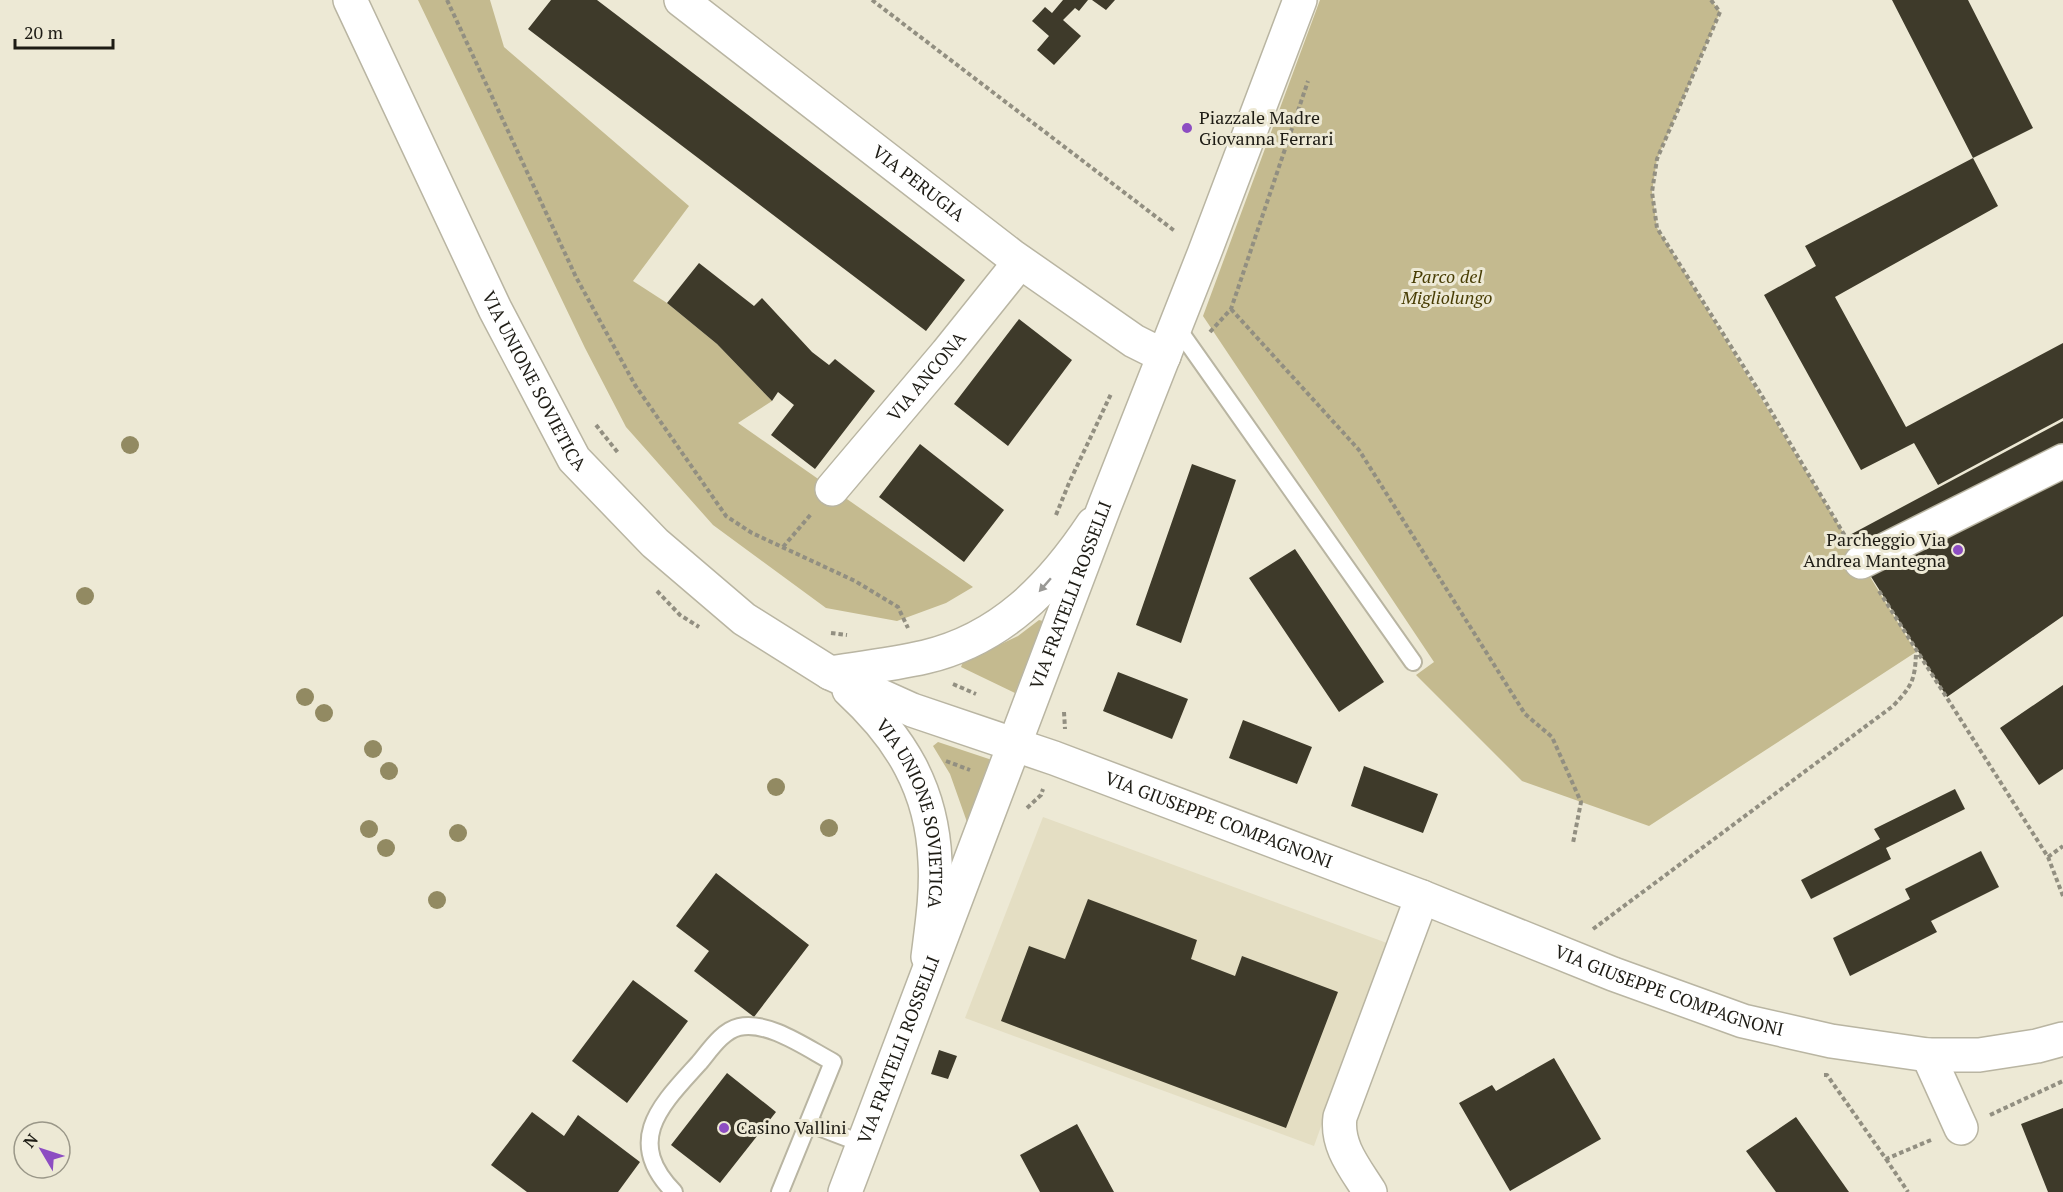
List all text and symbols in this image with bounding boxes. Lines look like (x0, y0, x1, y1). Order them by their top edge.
scale bar (15, 12, 112, 50)
text: 20 m (24, 20, 64, 44)
place label: Piazzale Madre Giovanna Ferrari (1199, 105, 1334, 150)
marker: Piazzale Madre Giovanna Ferrari (1180, 121, 1194, 135)
street label: VIA PERUGIA (868, 139, 971, 227)
park label: Parco del Migliolungo (1401, 264, 1493, 309)
street label: VIA UNIONE SOVIETICA (477, 287, 592, 476)
street label: VIA ANCONA (881, 326, 971, 426)
street label: VIA FRATELLI ROSSELLI (1023, 497, 1116, 692)
place label: Parcheggio Via Andrea Mantegna (1803, 527, 1946, 572)
marker: Parcheggio Via Andrea Mantegna (1951, 543, 1965, 557)
one-way arrow (1039, 577, 1052, 592)
street label: VIA UNIONE SOVIETICA (871, 713, 949, 910)
street label: VIA GIUSEPPE COMPAGNONI (1102, 765, 1336, 873)
street label: VIA GIUSEPPE COMPAGNONI (1551, 939, 1786, 1041)
street label: VIA FRATELLI ROSSELLI (851, 952, 944, 1147)
place label: Casino Vallini (736, 1115, 847, 1139)
north arrow (12, 1120, 72, 1180)
marker: Casino Vallini (717, 1121, 731, 1135)
text: N (18, 1129, 43, 1152)

